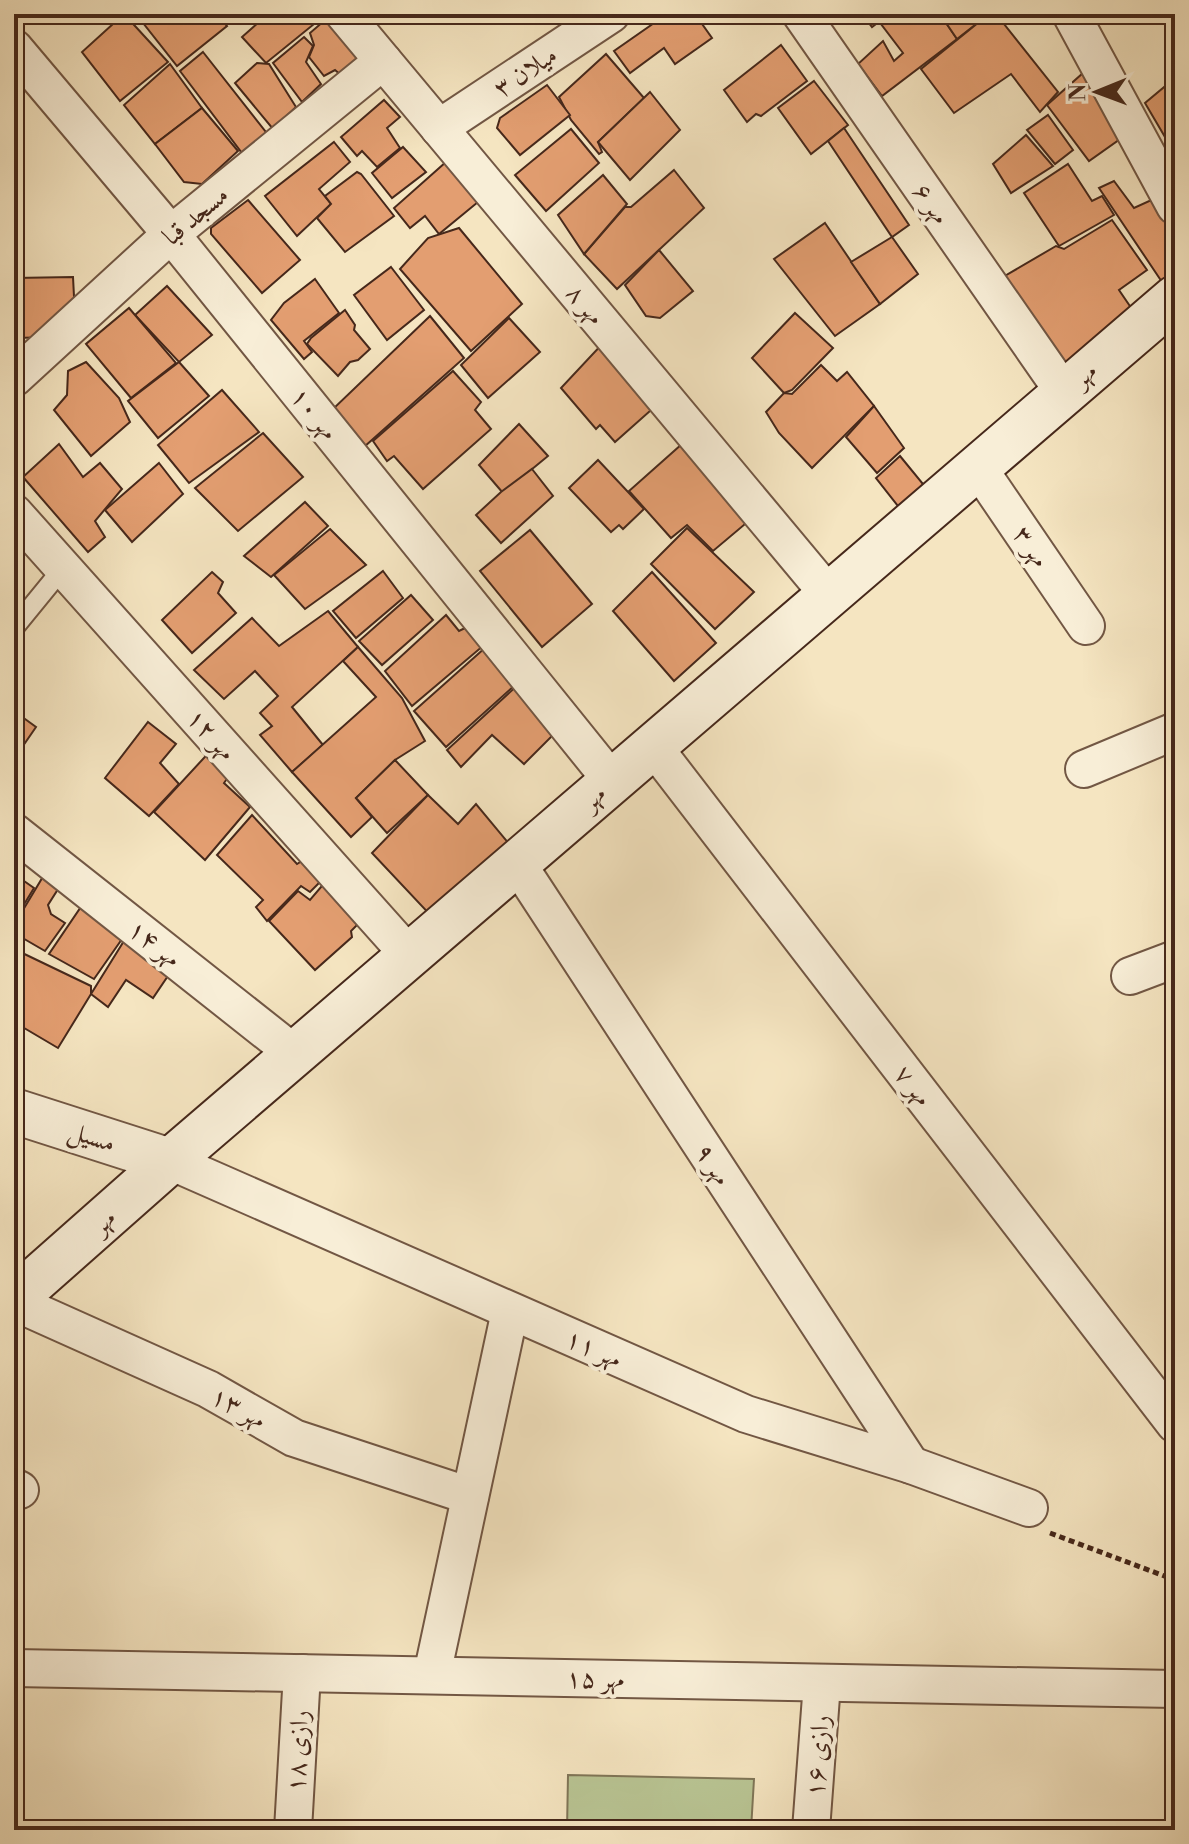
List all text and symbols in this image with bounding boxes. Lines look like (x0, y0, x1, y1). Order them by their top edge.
street label: میلان ۳ (488, 39, 563, 105)
north arrow (1057, 52, 1137, 132)
text: N (1065, 83, 1092, 101)
street label: مهر ۶ (906, 177, 957, 231)
street label: مسجد قبا (156, 179, 235, 253)
street label: مهر ۸ (559, 278, 611, 332)
street label: مهر (1063, 355, 1104, 396)
street label: مهر ۱۰ (283, 381, 345, 446)
street label: مهر ۳ (1006, 520, 1057, 574)
street label: مهر ۱۲ (180, 702, 243, 767)
street label: مهر (572, 778, 613, 819)
street label: مهر ۱۴ (122, 913, 187, 974)
street label: مهر ۷ (887, 1059, 939, 1113)
street label: مسیل (64, 1114, 119, 1161)
street label: مهر ۹ (688, 1138, 738, 1191)
street label: مهر (82, 1202, 123, 1243)
street label: مهر ۱۱ (560, 1322, 627, 1375)
street label: مهر ۱۳ (205, 1380, 272, 1436)
street label: مهر ۱۵ (566, 1662, 625, 1696)
street label: رازی ۱۸ (280, 1709, 316, 1793)
street label: رازی ۱۶ (799, 1714, 837, 1798)

